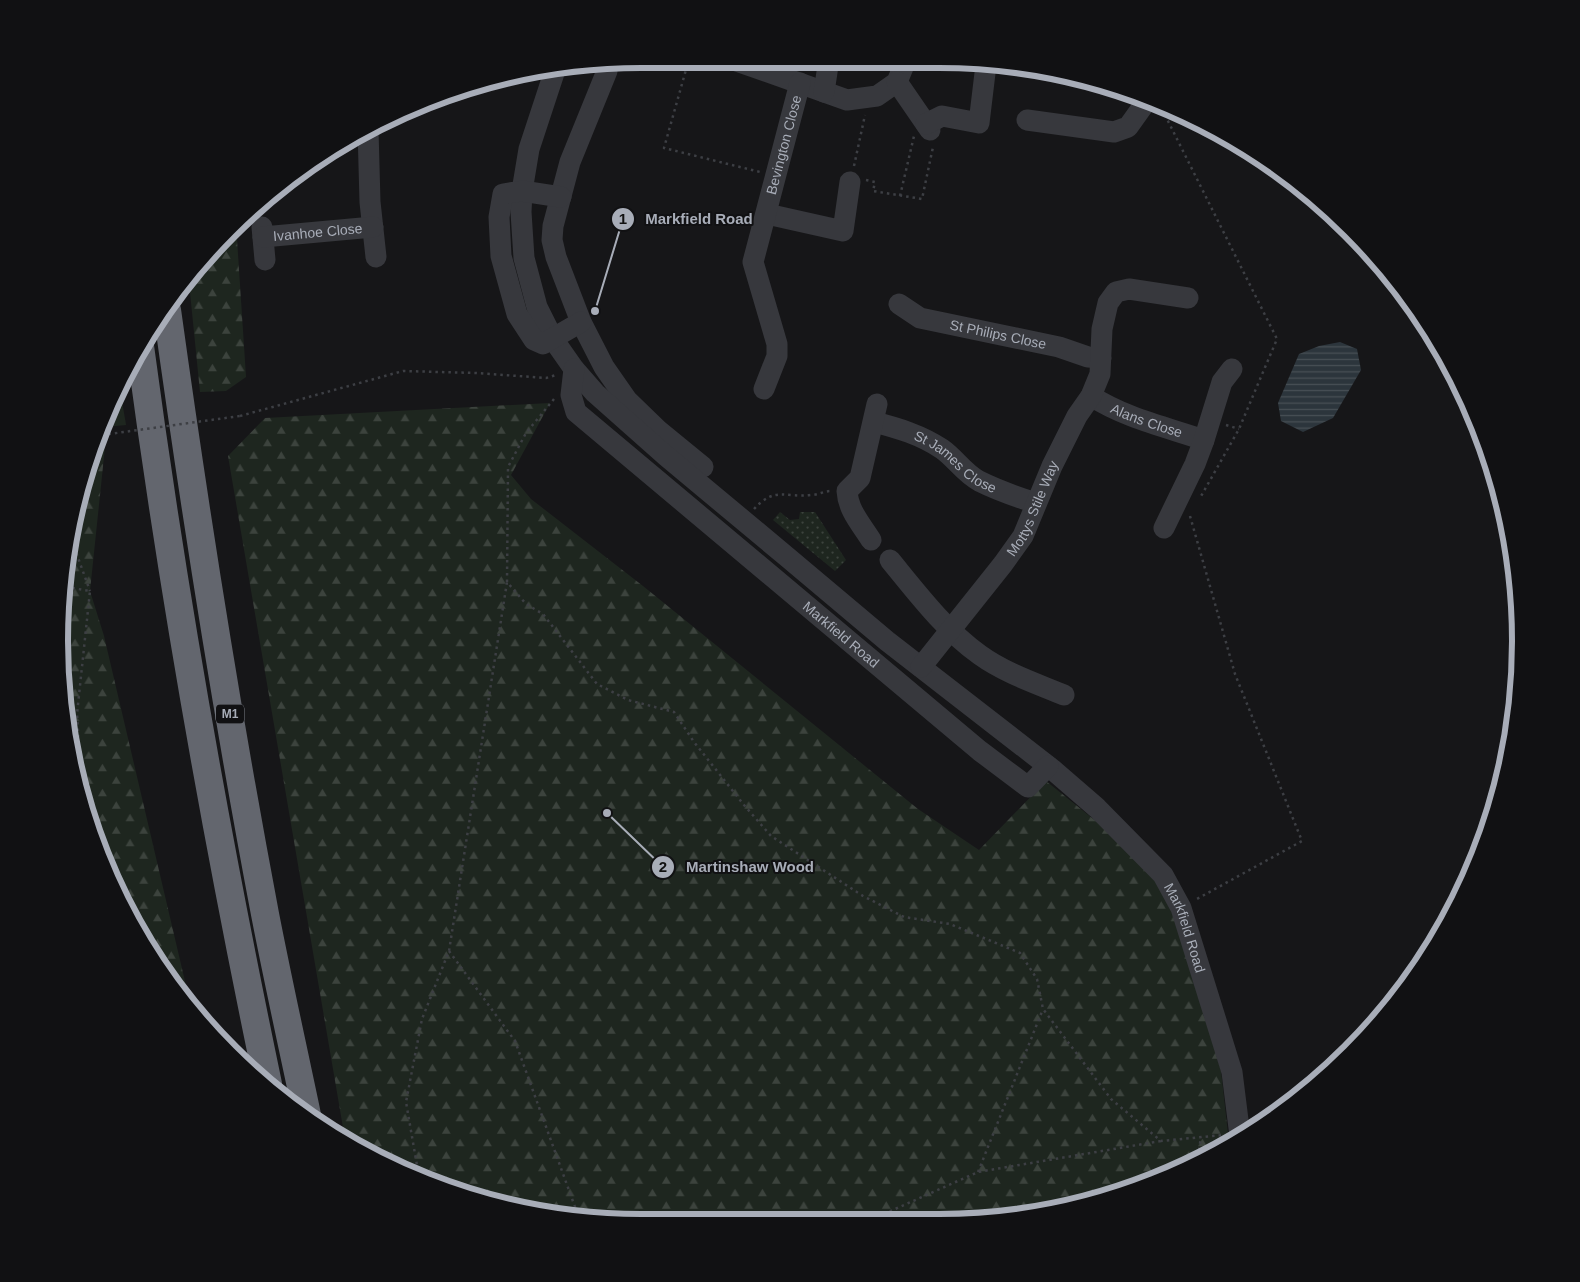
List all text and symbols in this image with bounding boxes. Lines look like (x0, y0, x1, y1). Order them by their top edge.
street label: Bevington Close (763, 93, 805, 196)
callout: Markfield Road (610, 204, 763, 234)
text: 1 (619, 210, 627, 227)
text: Markfield Road (645, 210, 753, 227)
street label: Ivanhoe Close (272, 220, 363, 244)
street label: St Philips Close (948, 316, 1048, 352)
street label: Alans Close (1108, 400, 1185, 441)
street label: St James Close (912, 427, 999, 496)
street label: Mottys Stile Way (1003, 458, 1061, 559)
street label: Markfield Road (800, 598, 882, 671)
road number: M1 (216, 704, 244, 724)
callout: Martinshaw Wood (650, 852, 824, 882)
text: 2 (659, 858, 667, 875)
text: Martinshaw Wood (686, 858, 814, 875)
street label: Markfield Road (1161, 880, 1209, 974)

